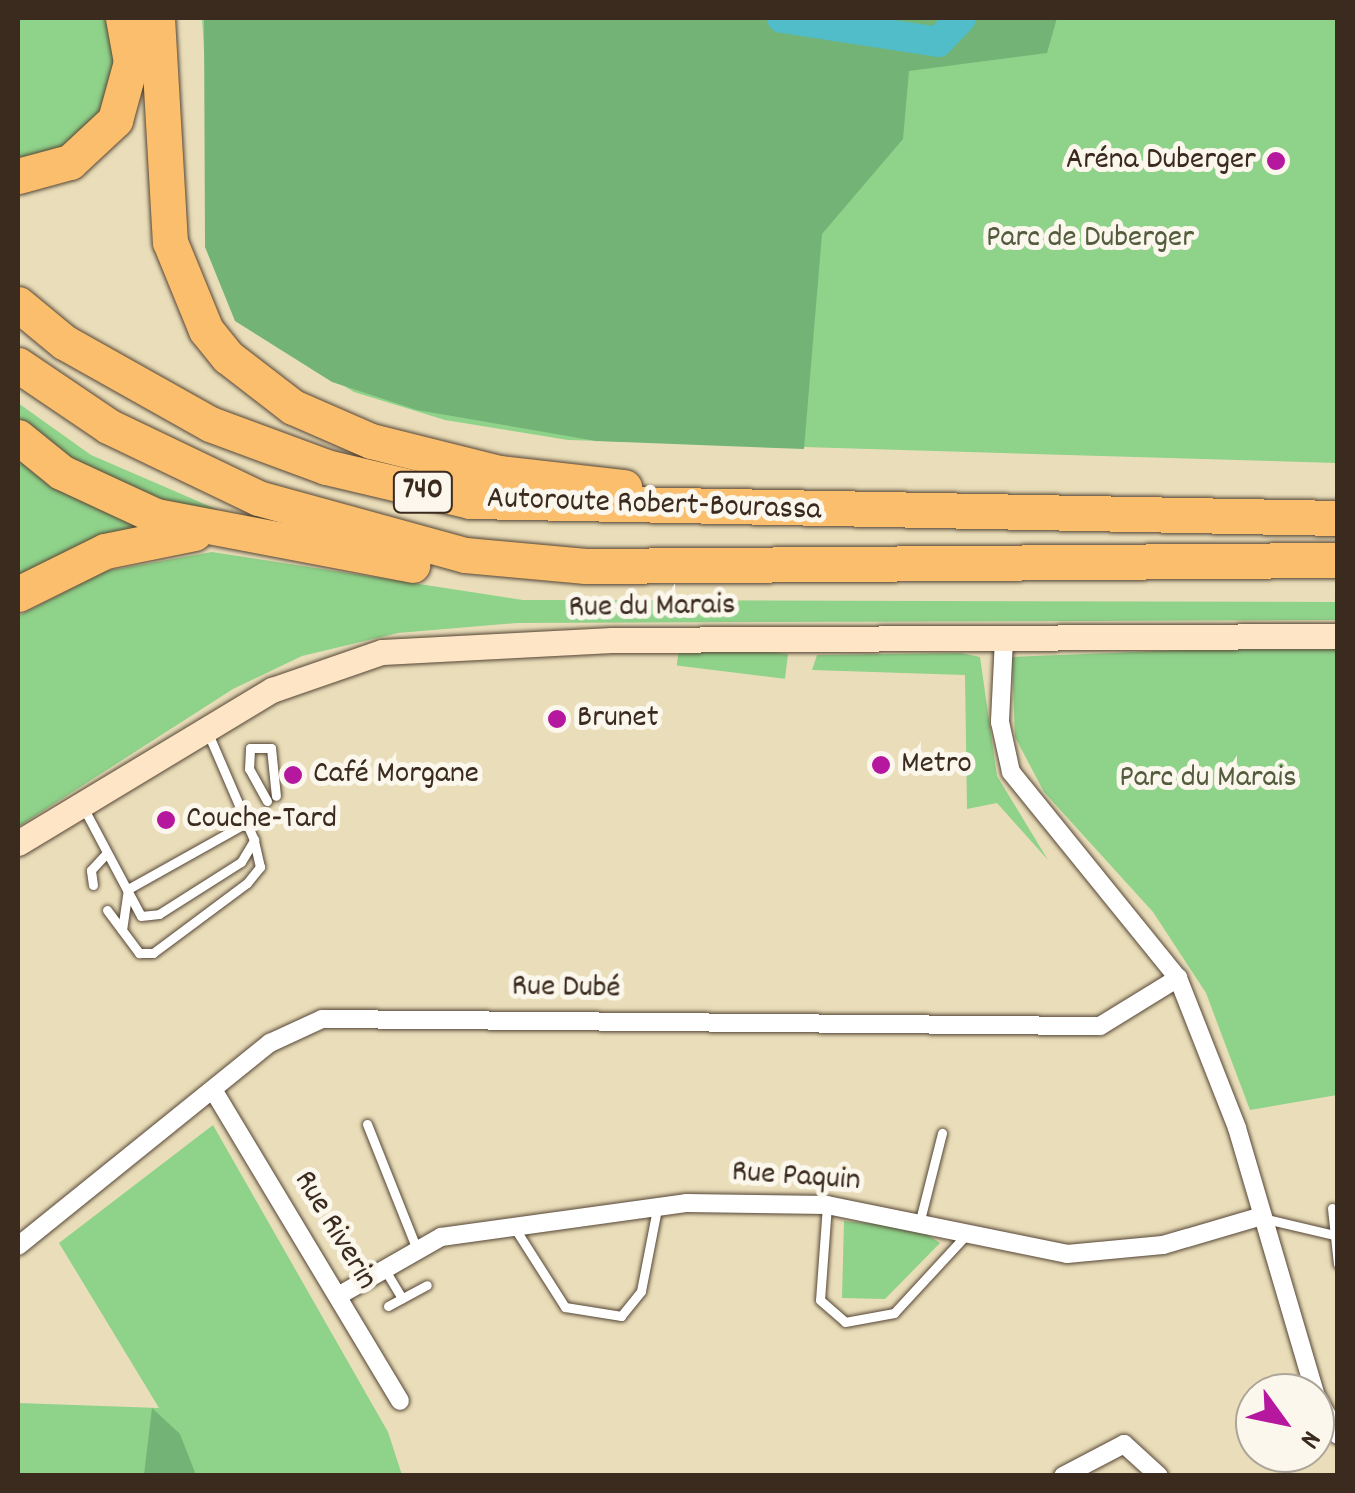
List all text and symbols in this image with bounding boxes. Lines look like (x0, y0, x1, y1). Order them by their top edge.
place label: Aréna Duberger (1066, 142, 1256, 180)
marker: Aréna Duberger (1265, 150, 1287, 172)
park label: Parc de Duberger (986, 220, 1194, 258)
road number: 740 (390, 467, 456, 517)
street label: Autoroute Robert-Bourassa (486, 481, 822, 531)
street label: Rue du Marais (568, 587, 736, 629)
place label: Brunet (577, 700, 659, 738)
marker: Brunet (546, 708, 568, 730)
place label: Metro (901, 746, 972, 784)
marker: Metro (870, 754, 892, 776)
place label: Café Morgane (313, 756, 479, 794)
park label: Parc du Marais (1119, 760, 1297, 798)
marker: Café Morgane (282, 764, 304, 786)
place label: Couche-Tard (186, 801, 337, 839)
marker: Couche-Tard (155, 809, 177, 831)
street label: Rue Dubé (511, 969, 621, 1009)
street label: Rue Paquin (730, 1154, 862, 1202)
street label: Rue Riverin (284, 1164, 384, 1298)
north arrow (1235, 1373, 1335, 1473)
text: N (1288, 1422, 1329, 1455)

